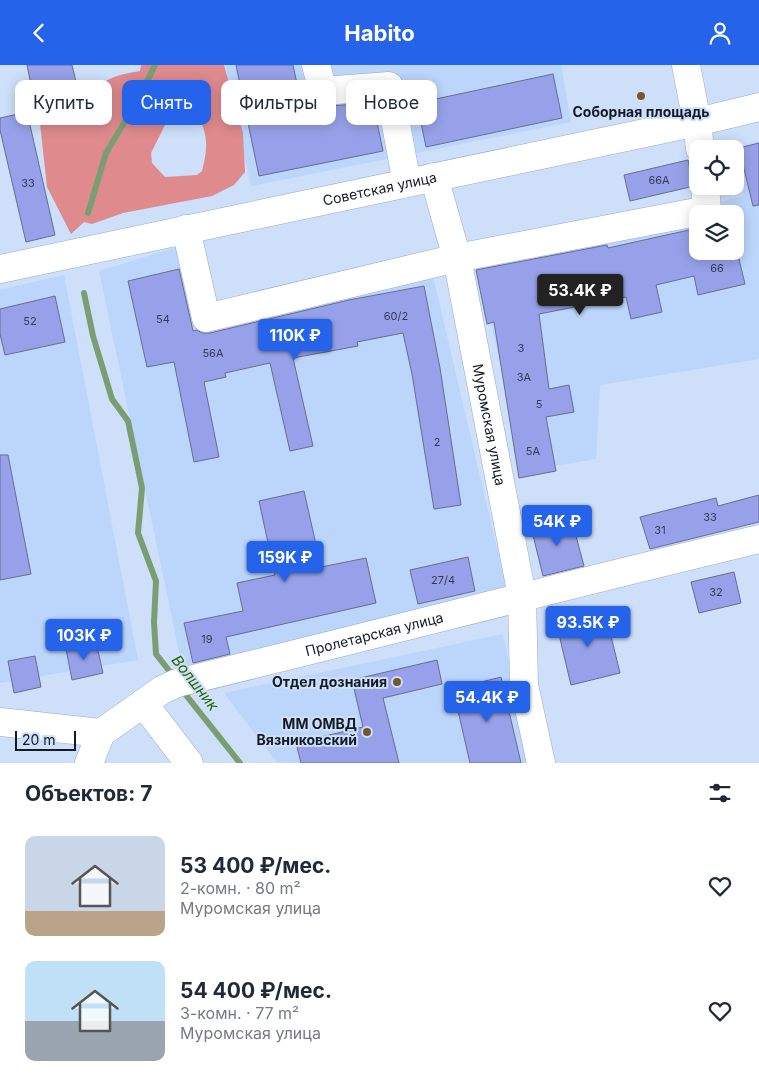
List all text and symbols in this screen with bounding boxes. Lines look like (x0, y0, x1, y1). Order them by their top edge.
icon: back (25, 19, 53, 47)
icon: person (706, 19, 734, 47)
text: Habito (344, 20, 415, 46)
chip: Купить (15, 80, 112, 125)
chip: Снять (122, 80, 211, 125)
chip: Фильтры (221, 80, 336, 125)
chip: Новое (346, 80, 437, 125)
marker: Соборная площадь (635, 90, 647, 102)
place label: Соборная площадь (572, 103, 710, 120)
map controls (689, 140, 744, 260)
button: locate (689, 140, 744, 195)
street label: Советская улица (321, 168, 438, 209)
house number: 66А (648, 173, 670, 187)
house number: 33 (21, 176, 35, 190)
button: layers (689, 205, 744, 260)
house number: 66 (710, 261, 724, 275)
pin: 53.4K ₽ (534, 273, 626, 316)
text: 53.4K ₽ (548, 280, 612, 300)
house number: 60/2 (384, 309, 408, 323)
house number: 54 (156, 312, 170, 326)
house number: 52 (23, 314, 37, 328)
pin: 110K ₽ (254, 319, 336, 361)
text: 110K ₽ (269, 325, 321, 345)
house number: 3 (518, 341, 525, 355)
house number: 56А (202, 346, 224, 360)
street label: Муромская улица (470, 362, 510, 487)
house number: 3А (517, 370, 532, 384)
house number: 5 (536, 397, 543, 411)
house number: 2 (434, 435, 440, 449)
house number: 5А (526, 444, 541, 458)
pin: 54K ₽ (522, 505, 592, 547)
house number: 33 (703, 510, 717, 524)
text: 54K ₽ (533, 511, 581, 531)
house number: 31 (654, 523, 666, 537)
pin: 159K ₽ (244, 541, 326, 583)
text: 159K ₽ (258, 547, 312, 567)
house number: 27/4 (431, 573, 455, 587)
house number: 32 (709, 585, 723, 599)
pin: 93.5K ₽ (542, 605, 634, 648)
street label: Пролетарская улица (303, 608, 445, 659)
text: 93.5K ₽ (556, 612, 620, 632)
pin: 103K ₽ (43, 619, 125, 661)
text: 103K ₽ (56, 625, 112, 645)
house number: 19 (201, 632, 213, 646)
water label: Волшник (168, 651, 224, 715)
place label: Отдел дознания (272, 673, 387, 690)
marker: Отдел дознания (391, 676, 403, 688)
pin: 54.4K ₽ (441, 681, 533, 723)
text: 54.4K ₽ (455, 687, 519, 707)
place label: ММ ОМВД Вязниковский (257, 715, 357, 748)
marker: ММ ОМВД Вязниковский (361, 726, 373, 738)
scale bar (15, 728, 76, 751)
text: 20 m (22, 731, 56, 748)
icon: filters (706, 779, 734, 807)
text: Объектов: 7 (25, 781, 152, 806)
text: 53 400 ₽/мес. (180, 853, 331, 878)
icon: home (65, 856, 125, 916)
icon: heart (706, 872, 734, 900)
text: 2-комн. · 80 m² (180, 878, 301, 898)
text: Муромская улица (180, 898, 321, 918)
text: 54 400 ₽/мес. (180, 978, 332, 1003)
icon: home (65, 981, 125, 1041)
icon: heart (706, 997, 734, 1025)
text: 3-комн. · 77 m² (180, 1003, 299, 1023)
text: Муромская улица (180, 1023, 321, 1043)

